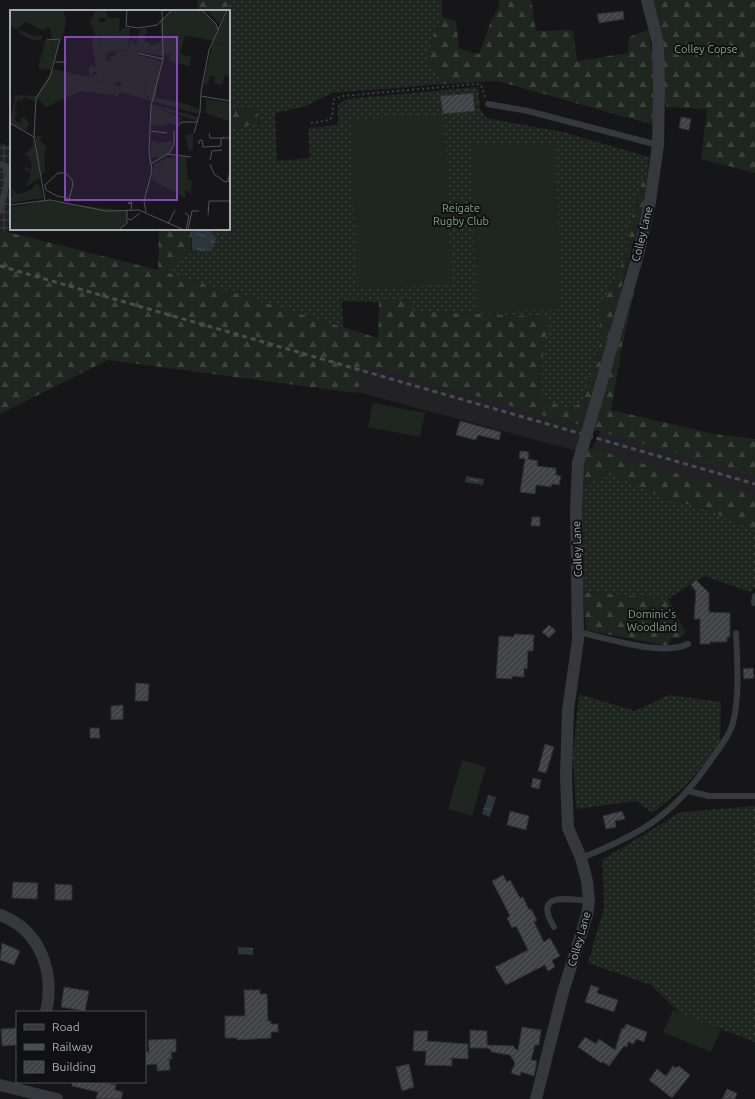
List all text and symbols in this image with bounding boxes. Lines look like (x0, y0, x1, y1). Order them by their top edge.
inset map (10, 10, 230, 230)
park label: Colley Copse (674, 43, 738, 55)
park label: Reigate Rugby Club (433, 202, 489, 227)
street label: Colley Lane (629, 205, 655, 263)
street label: Colley Lane (570, 521, 584, 577)
park label: Dominic's Woodland (627, 608, 677, 633)
street label: Colley Lane (565, 910, 593, 968)
legend (16, 1011, 146, 1083)
text: Road (52, 1020, 80, 1033)
text: Railway (52, 1040, 93, 1053)
text: Building (52, 1060, 96, 1073)

